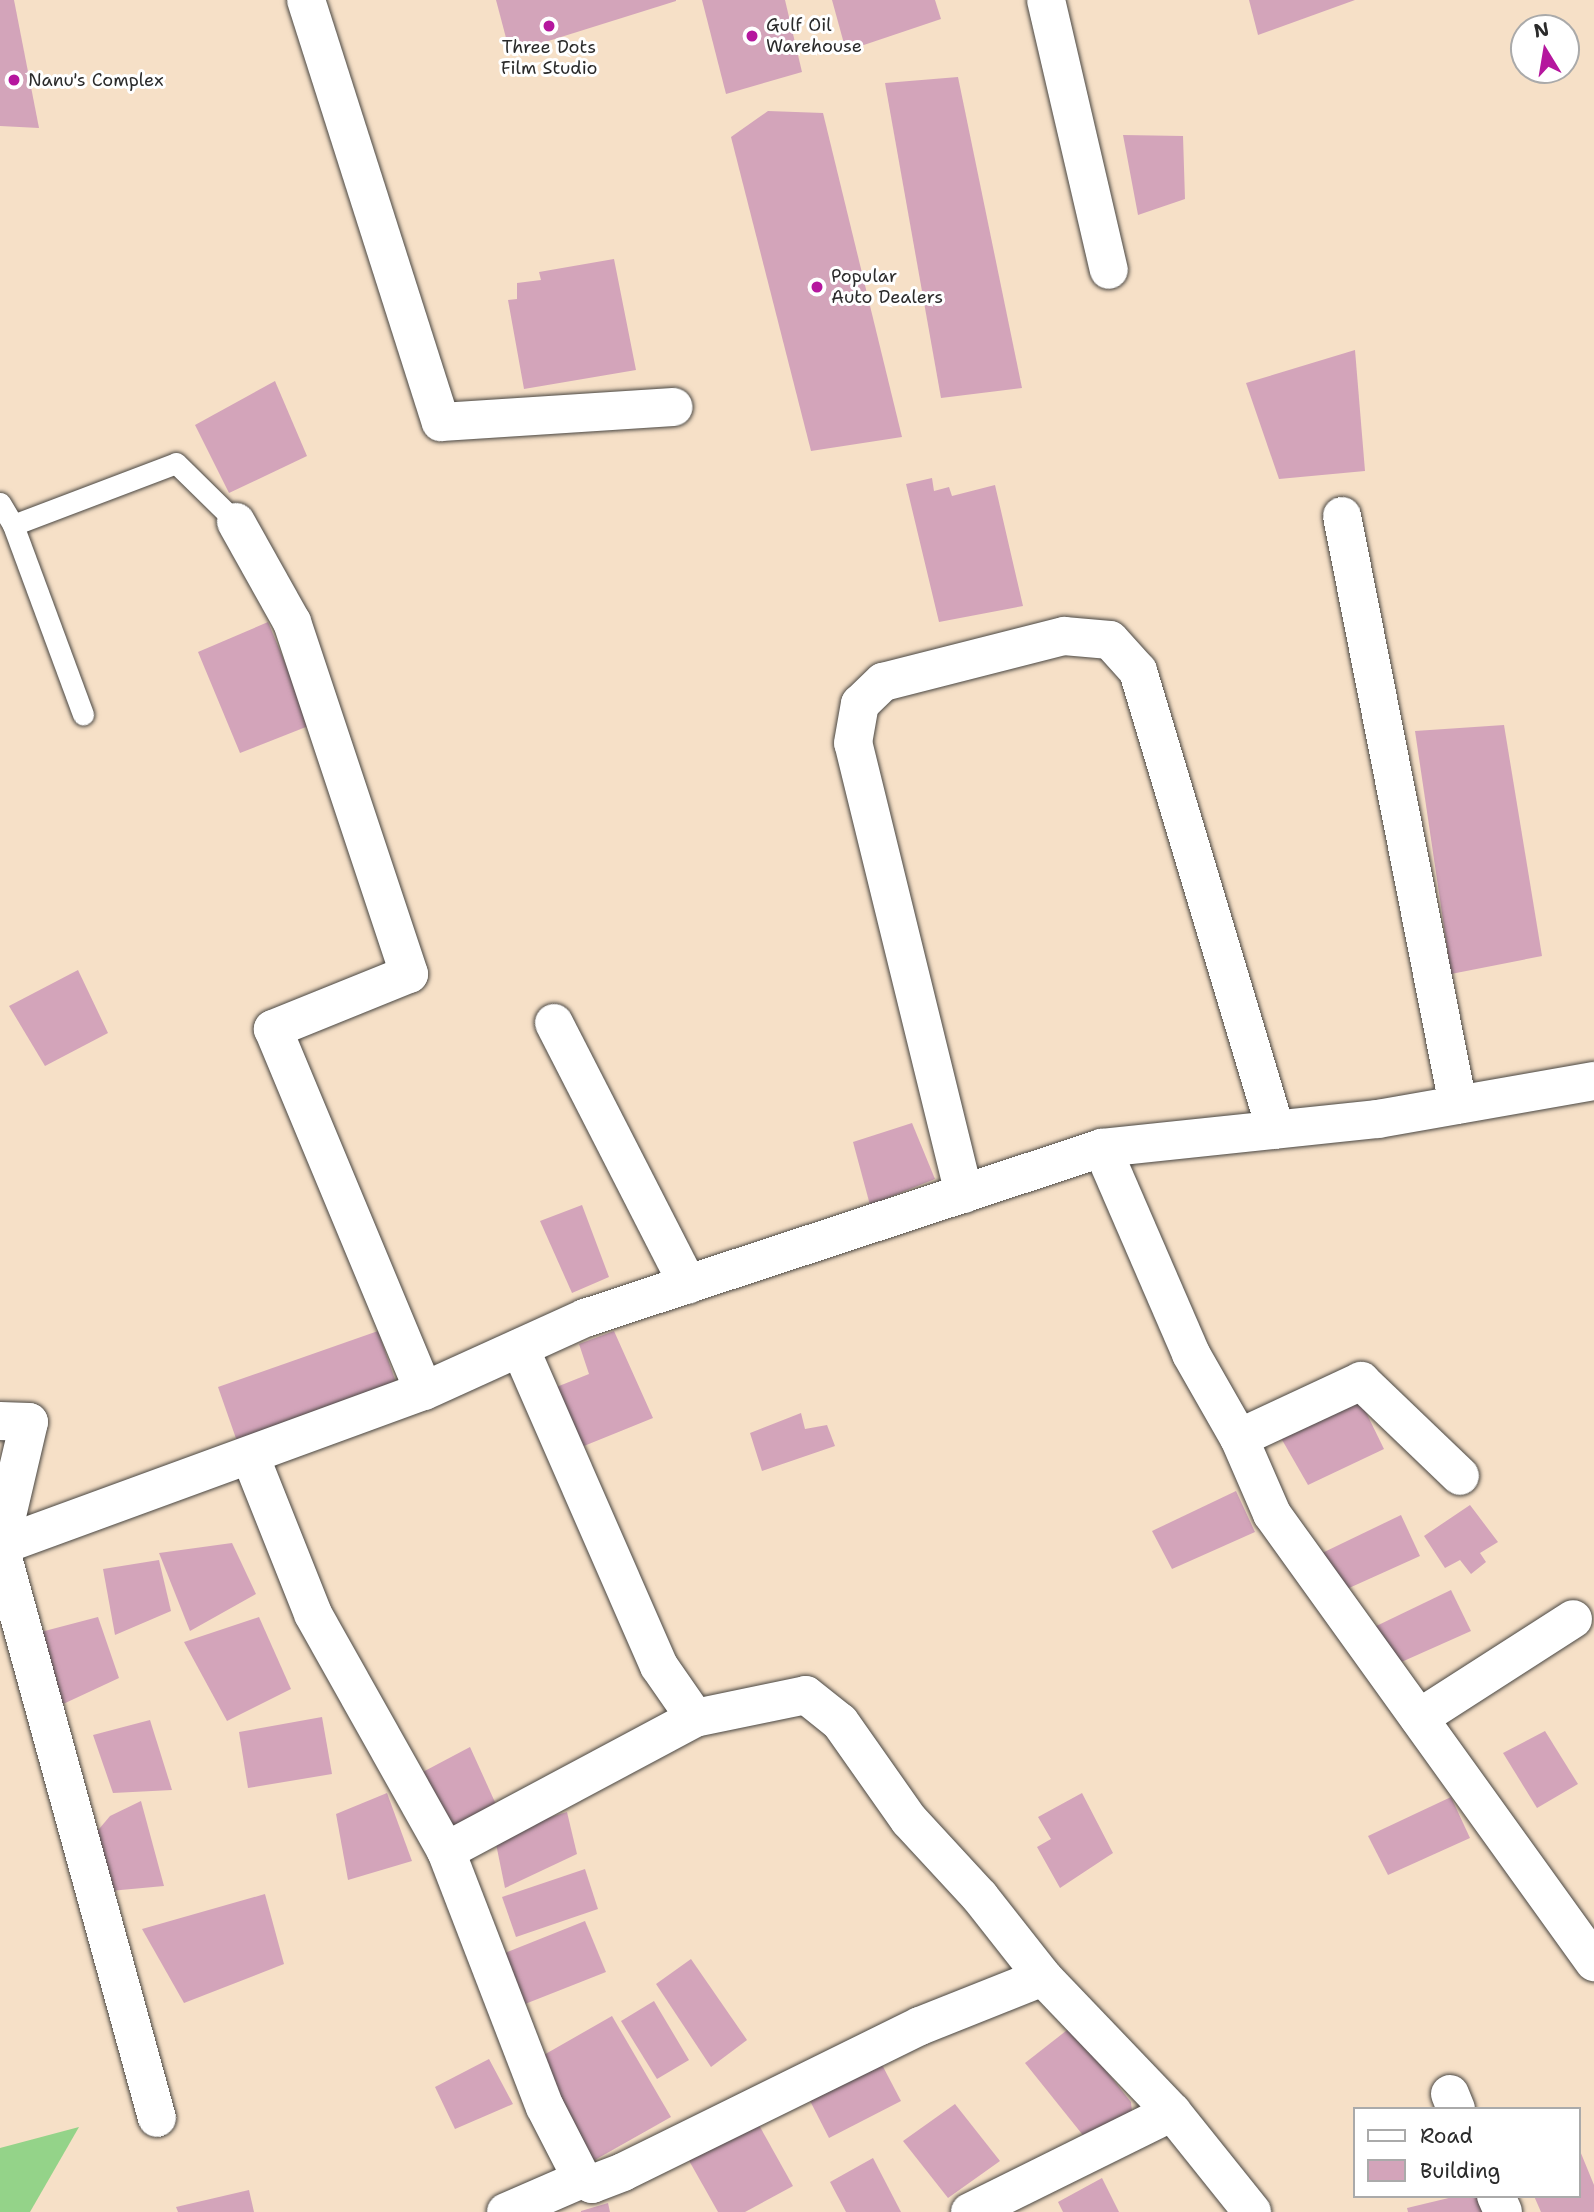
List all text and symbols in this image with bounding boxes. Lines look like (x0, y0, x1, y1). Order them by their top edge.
north arrow (1510, 14, 1580, 84)
place label: Gulf Oil Warehouse (766, 15, 862, 58)
text: N (1532, 16, 1551, 44)
marker: Three Dots Film Studio (541, 18, 557, 34)
marker: Gulf Oil Warehouse (744, 28, 760, 44)
place label: Three Dots Film Studio (501, 37, 597, 80)
place label: Nanu's Complex (28, 69, 164, 91)
marker: Nanu's Complex (6, 72, 22, 88)
place label: Popular Auto Dealers (831, 266, 943, 308)
marker: Popular Auto Dealers (809, 279, 825, 295)
legend (1352, 2107, 1580, 2198)
text: Road (1420, 2122, 1473, 2150)
text: Building (1420, 2157, 1500, 2185)

